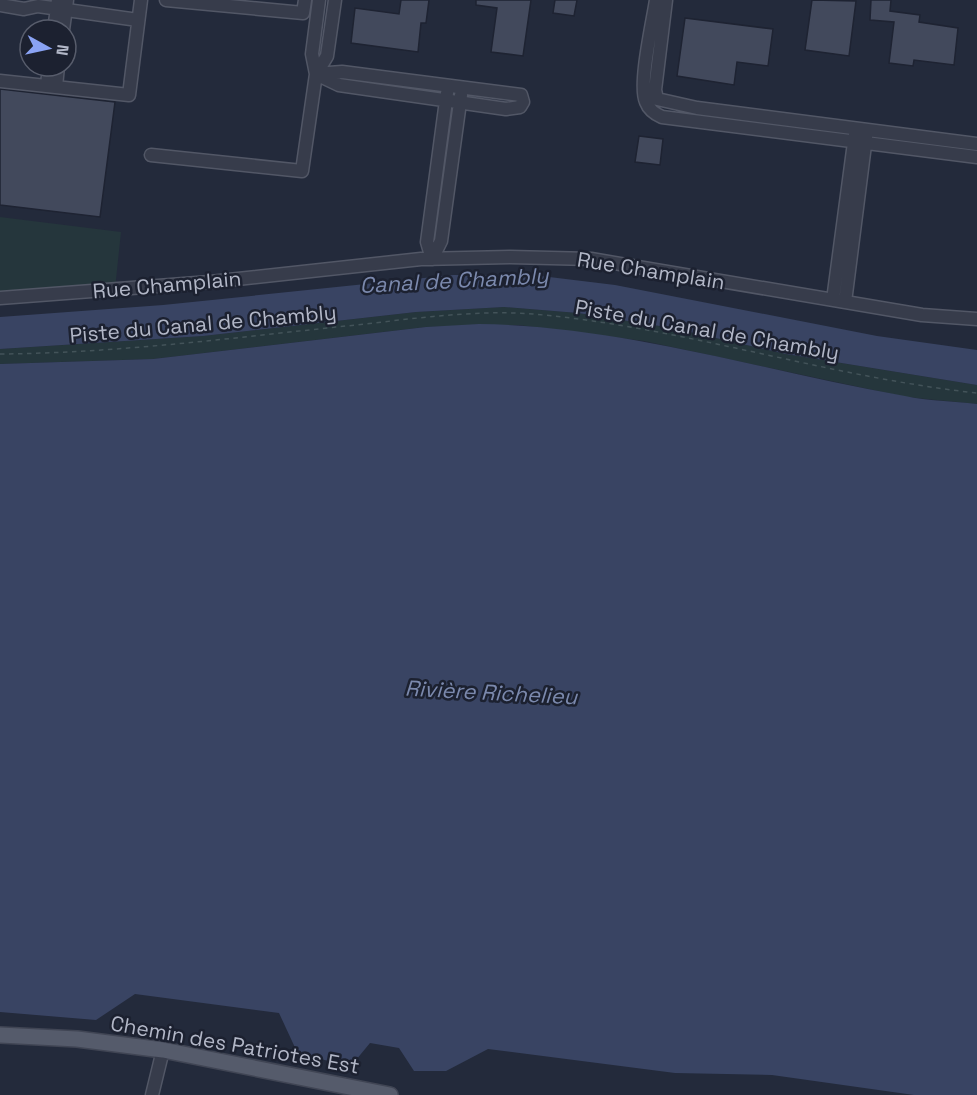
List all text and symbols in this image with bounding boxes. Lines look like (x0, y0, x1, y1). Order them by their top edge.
north arrow (18, 18, 78, 78)
text: N (51, 43, 74, 57)
street label: Rue Champlain (575, 246, 727, 296)
water label: Canal de Chambly (359, 261, 551, 299)
street label: Rue Champlain (91, 265, 242, 304)
street label: Piste du Canal de Chambly (573, 293, 841, 366)
street label: Piste du Canal de Chambly (68, 298, 338, 349)
water label: Rivière Richelieu (404, 674, 579, 711)
street label: Chemin des Patriotes Est (109, 1009, 362, 1080)

